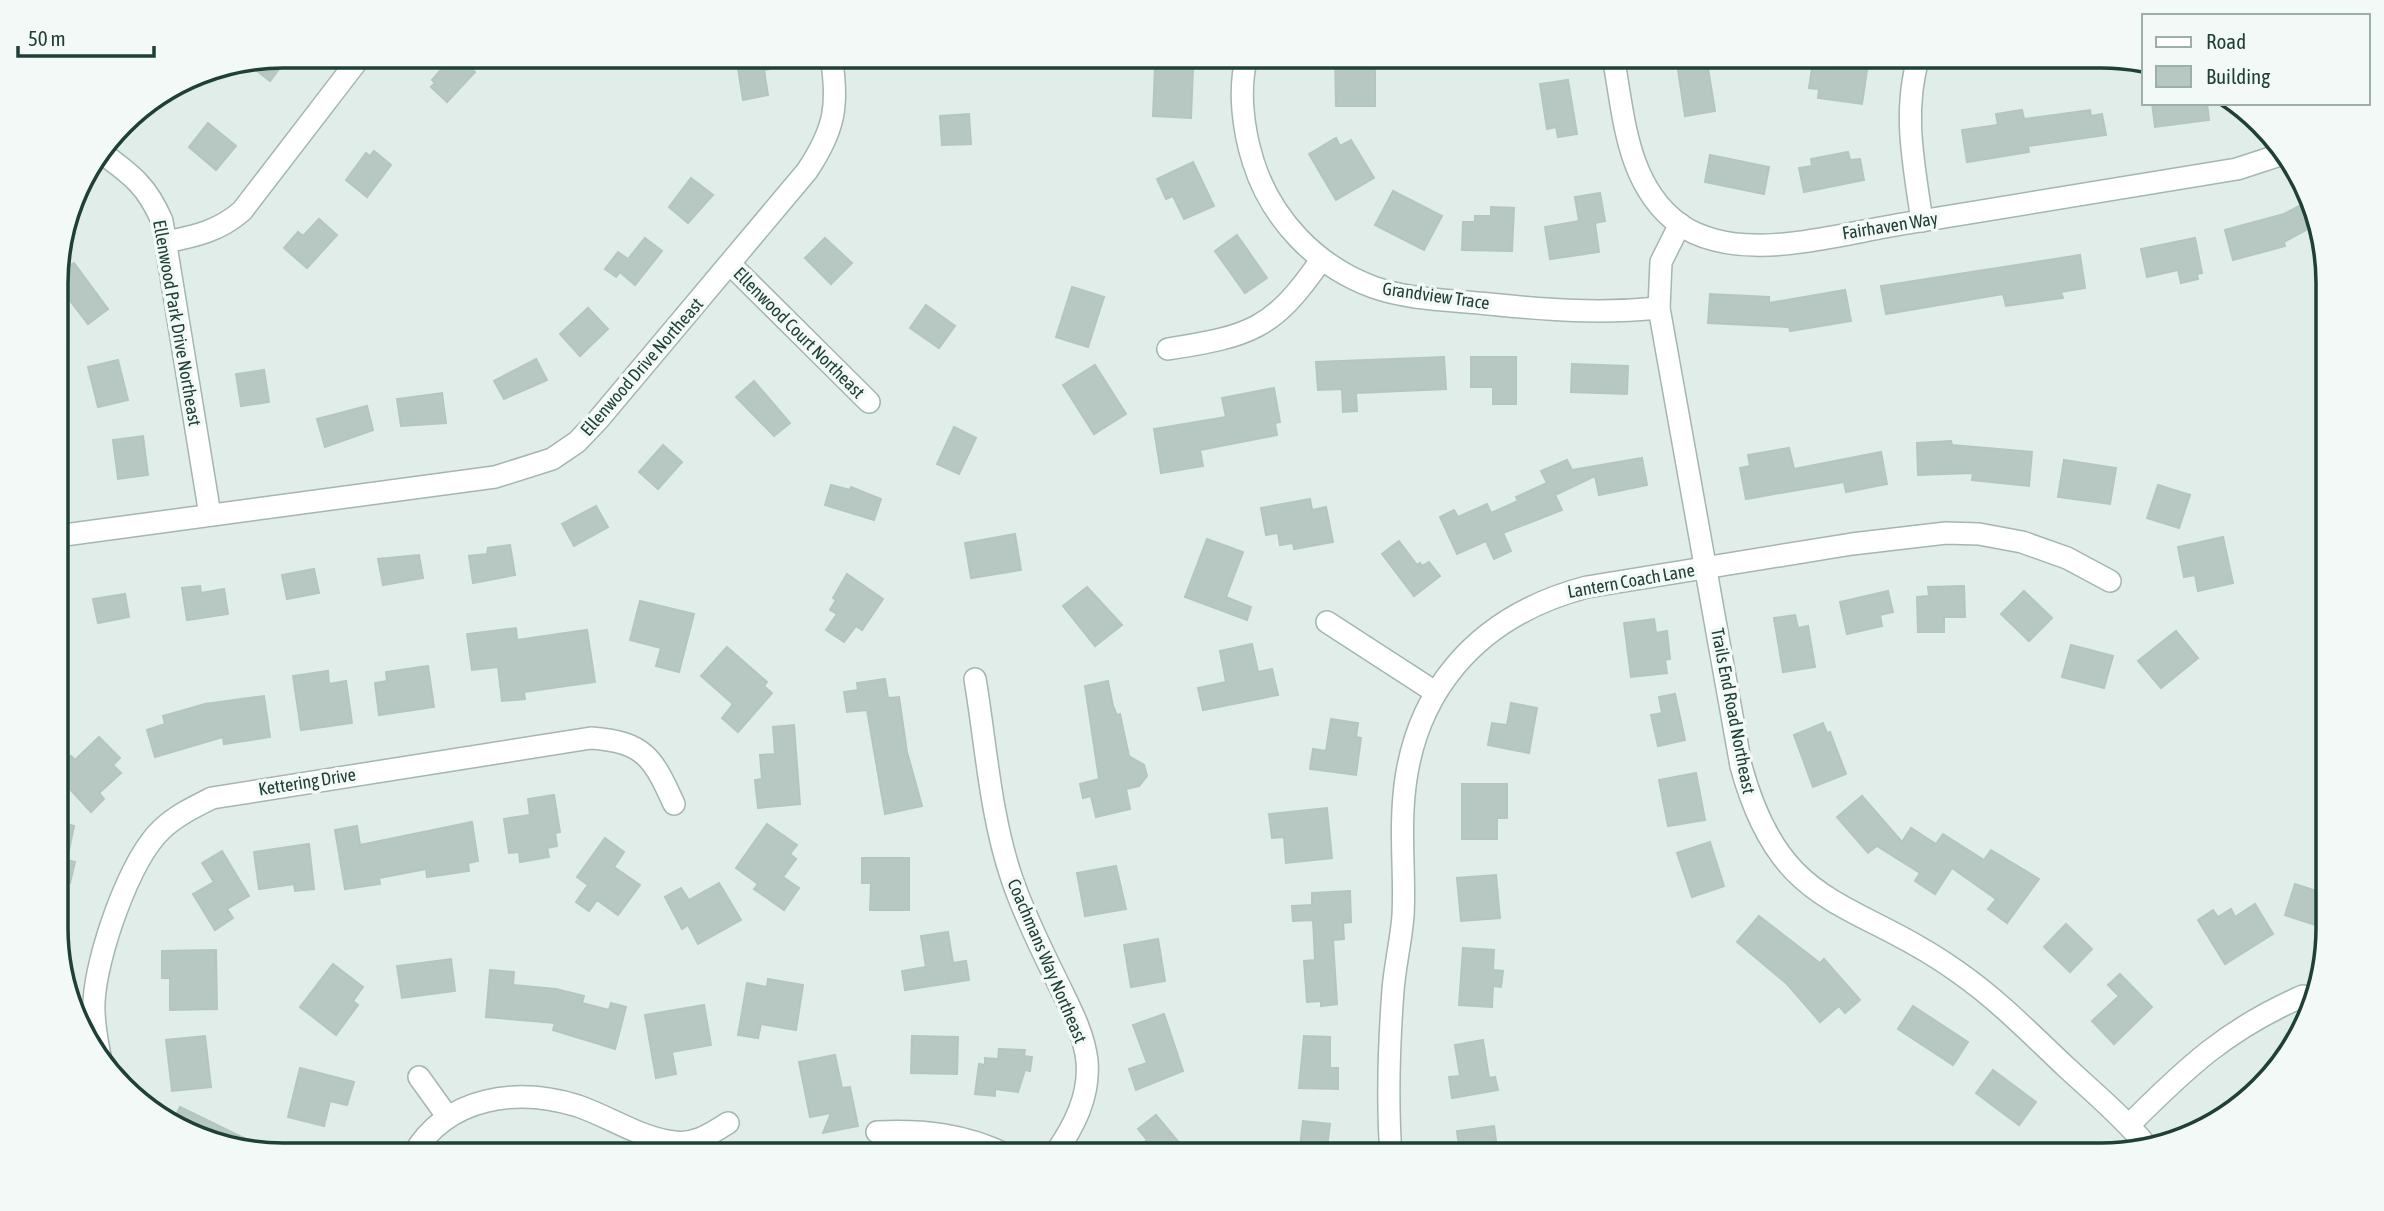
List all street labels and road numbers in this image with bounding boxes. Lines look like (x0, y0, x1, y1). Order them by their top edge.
street label: Fairhaven Way (1841, 208, 1939, 243)
street label: Ellenwood Park Drive Northeast (149, 218, 206, 427)
street label: Ellenwood Court Northeast (729, 263, 869, 403)
street label: Grandview Trace (1381, 278, 1491, 313)
street label: Ellenwood Drive Northeast (576, 293, 707, 440)
street label: Lantern Coach Lane (1566, 559, 1696, 602)
street label: Trails End Road Northeast (1707, 626, 1760, 796)
street label: Kettering Drive (257, 763, 357, 800)
street label: Coachmans Way Northeast (1003, 876, 1092, 1046)

